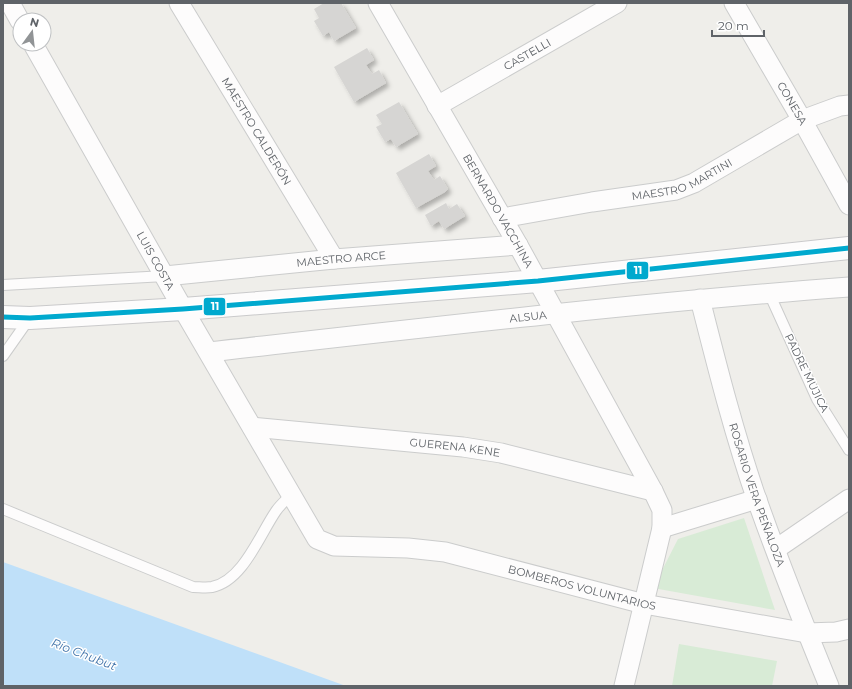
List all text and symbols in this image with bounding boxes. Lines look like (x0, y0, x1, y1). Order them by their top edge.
north arrow (12, 12, 52, 52)
scale bar (712, 12, 764, 38)
text: N (28, 14, 41, 30)
text: 20 m (718, 18, 749, 33)
street label: CASTELLI (501, 35, 553, 73)
street label: MAESTRO CALDERÓN (219, 75, 295, 188)
street label: CONESA (774, 79, 810, 127)
street label: BERNARDO VACCHINA (460, 151, 536, 270)
street label: MAESTRO MARTINI (631, 155, 735, 203)
street label: LUIS COSTA (134, 229, 178, 293)
street label: MAESTRO ARCE (296, 248, 386, 270)
line badge: 11 (626, 261, 649, 280)
text: 11 (634, 263, 642, 277)
line badge: 11 (203, 297, 226, 316)
text: 11 (211, 299, 219, 313)
street label: ALSUA (509, 308, 548, 326)
street label: PADRE MUJICA (782, 331, 832, 415)
street label: ROSARIO VERA PEÑALOZA (726, 421, 788, 569)
street label: GUERENA KENE (409, 435, 501, 460)
street label: BOMBEROS VOLUNTARIOS (507, 562, 657, 613)
water label: Río Chubut (49, 635, 119, 673)

